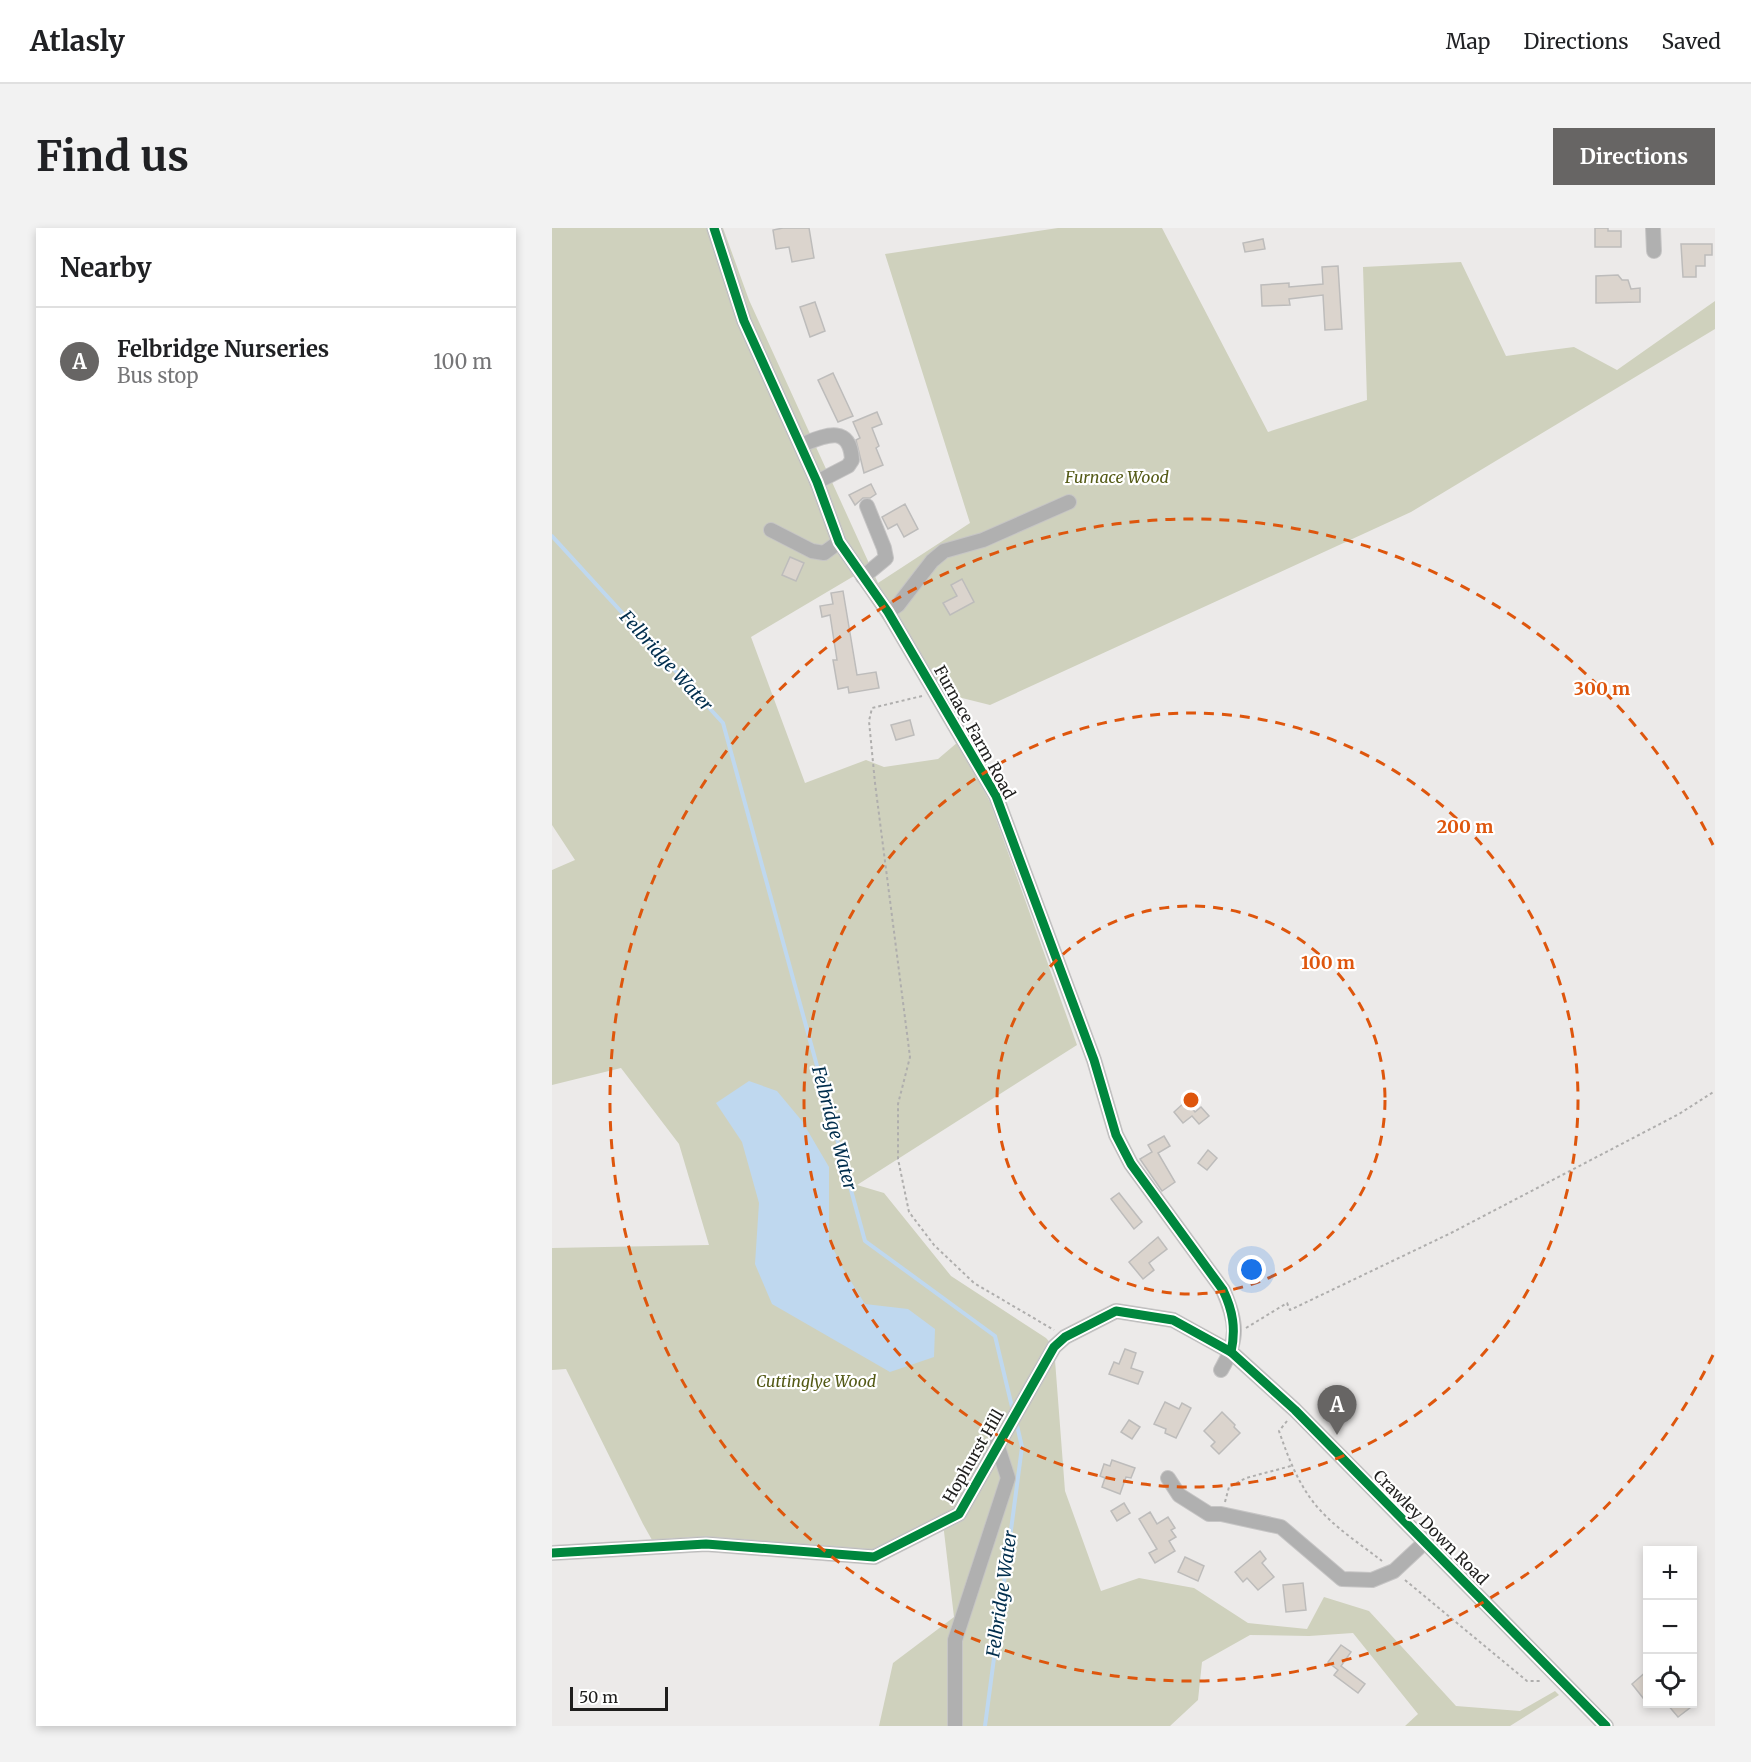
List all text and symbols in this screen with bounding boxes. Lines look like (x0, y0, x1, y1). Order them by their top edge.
text: Atlasly (30, 23, 125, 59)
text: Map (1446, 28, 1490, 55)
text: Directions (1523, 28, 1628, 55)
text: Saved (1661, 28, 1721, 55)
button: Directions (1553, 128, 1715, 185)
text: Find us (36, 130, 189, 182)
text: Nearby (60, 251, 152, 284)
text: Felbridge Nurseries (117, 335, 329, 363)
text: A (72, 349, 87, 374)
text: 100 m (433, 349, 492, 374)
text: Bus stop (117, 363, 199, 388)
park label: Furnace Wood (1064, 467, 1170, 487)
water label: Felbridge Water (614, 605, 718, 716)
street label: Furnace Farm Road (930, 662, 1020, 803)
text: 300 m (1574, 677, 1630, 700)
text: 200 m (1437, 815, 1493, 838)
text: 100 m (1301, 951, 1355, 974)
water label: Felbridge Water (807, 1062, 862, 1193)
centre of rings (1181, 1090, 1201, 1110)
your location (1237, 1255, 1266, 1284)
park label: Cuttinglye Wood (756, 1371, 877, 1391)
pin: A (1318, 1386, 1356, 1435)
street label: Hophurst Hill (938, 1406, 1008, 1506)
street label: Crawley Down Road (1369, 1465, 1493, 1589)
water label: Felbridge Water (981, 1528, 1022, 1660)
map controls (1643, 1546, 1697, 1708)
button: + (1643, 1546, 1697, 1600)
button: − (1643, 1600, 1697, 1654)
button: locate (1643, 1654, 1697, 1708)
scale bar (570, 1684, 668, 1712)
text: 50 m (579, 1687, 618, 1707)

